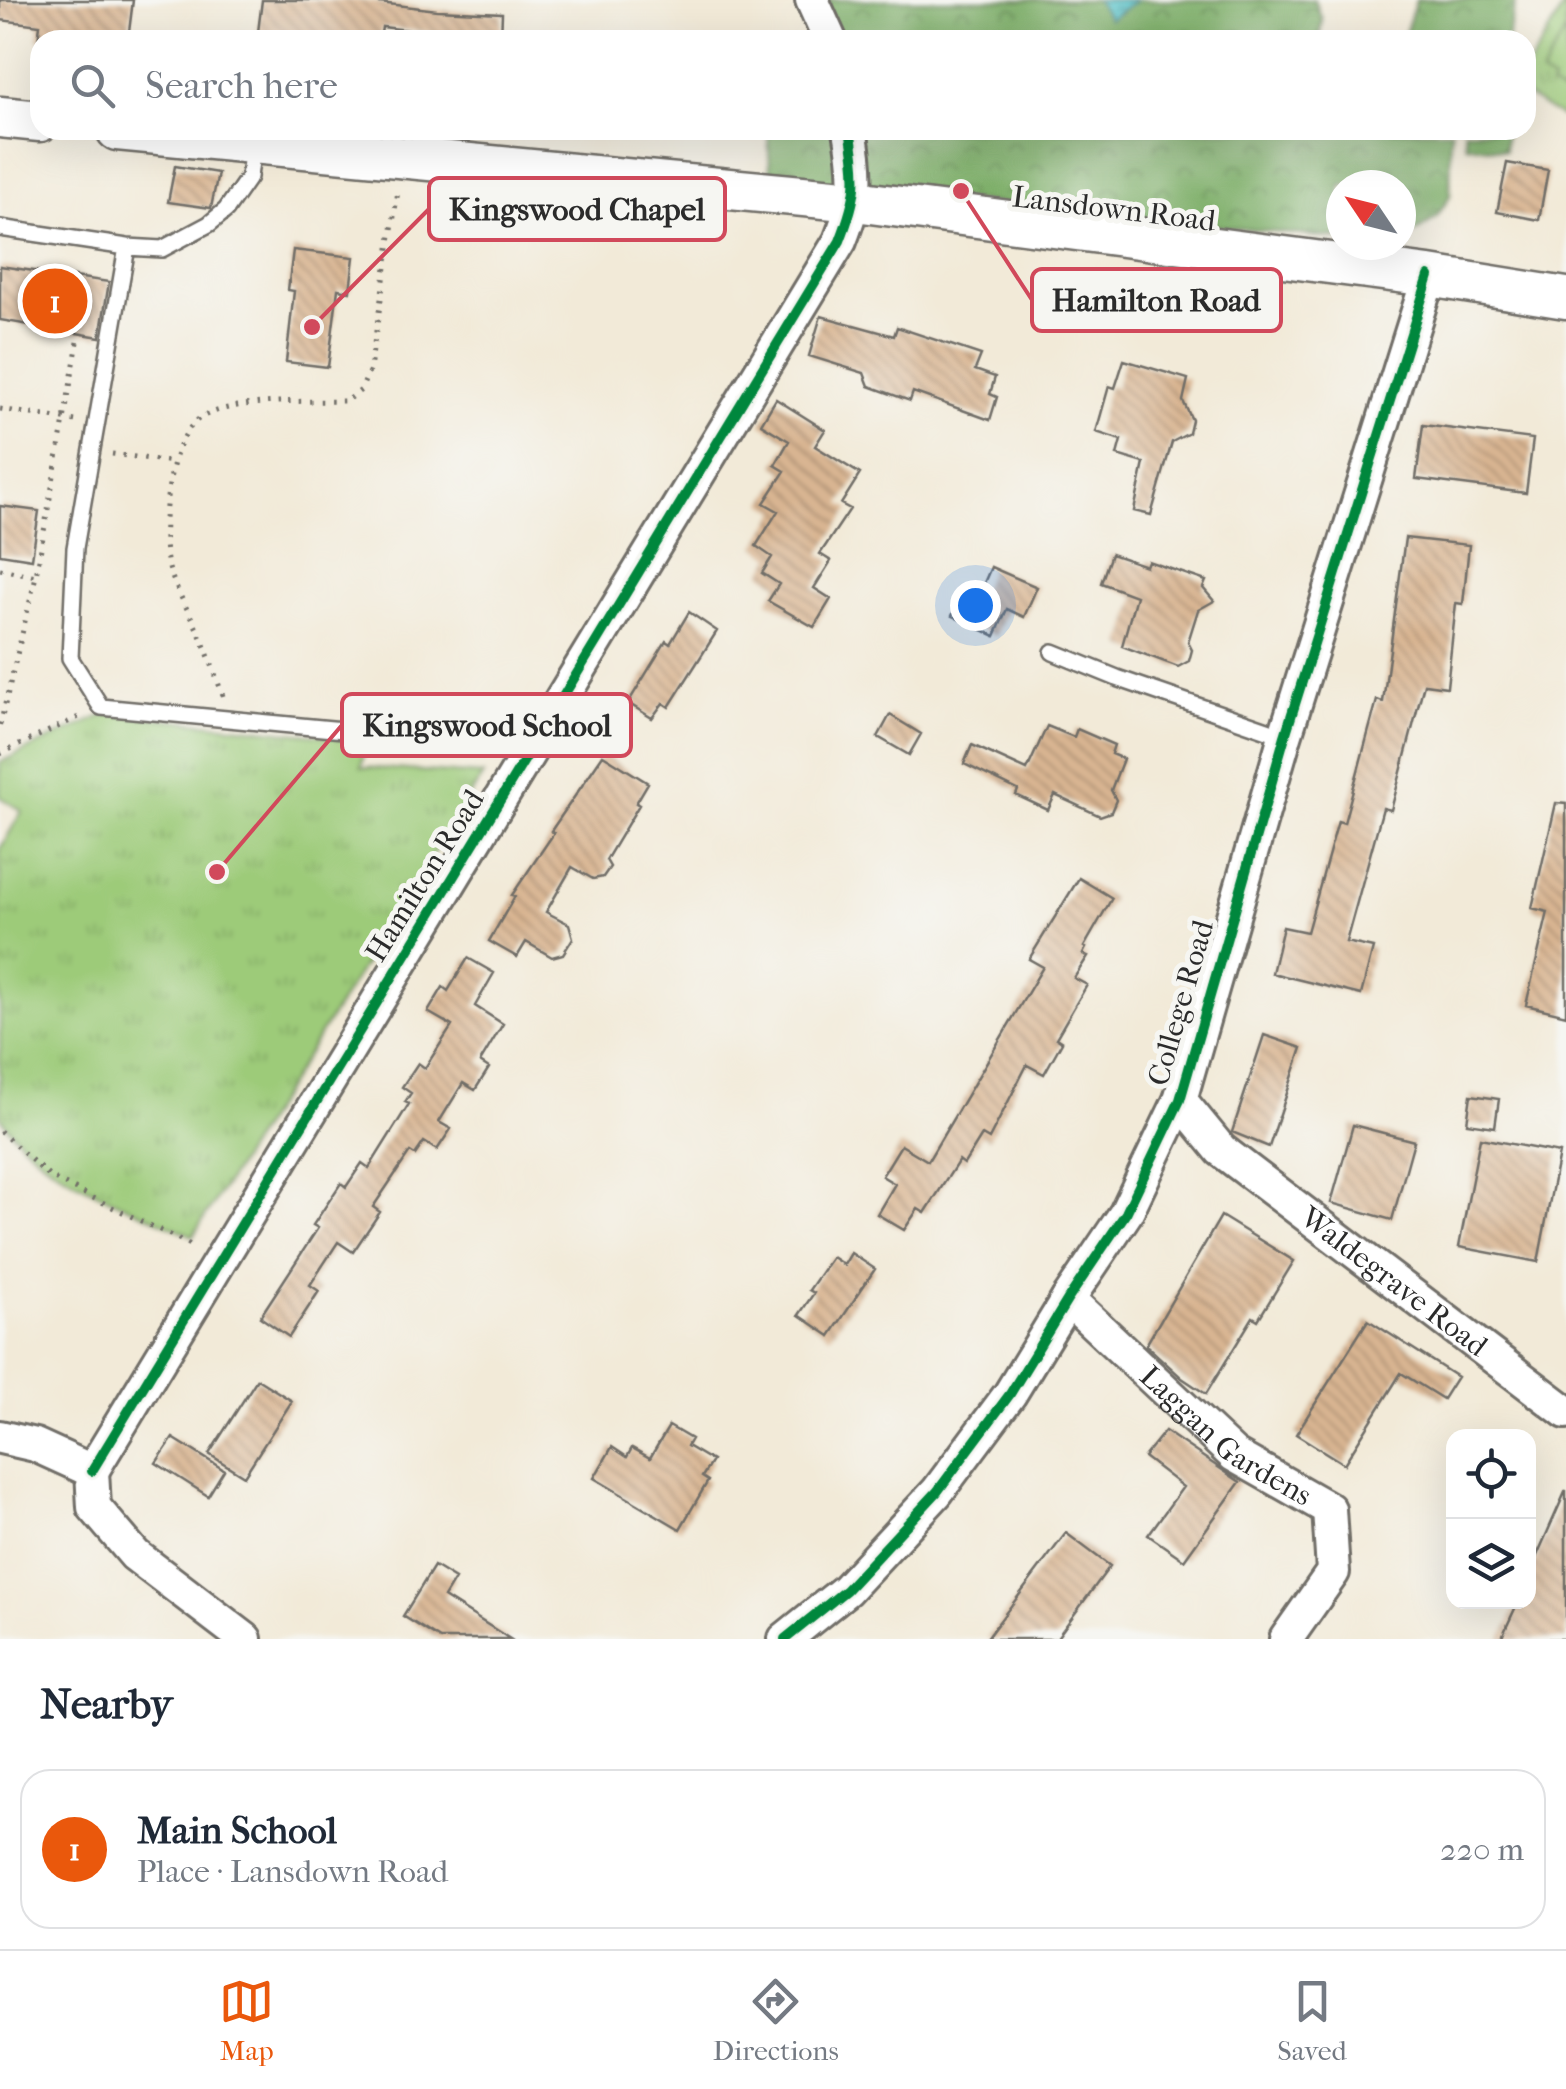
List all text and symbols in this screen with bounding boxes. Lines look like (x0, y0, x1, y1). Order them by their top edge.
search box (30, 30, 1536, 140)
icon: search (65, 58, 120, 113)
text: Search here (145, 63, 338, 108)
north arrow (1326, 170, 1416, 260)
callout: Kingswood Chapel (429, 178, 725, 240)
street label: Lansdown Road (1010, 179, 1218, 239)
text: Kingswood Chapel (449, 191, 705, 228)
pin: 1 (22, 264, 88, 338)
callout: Hamilton Road (1032, 269, 1281, 331)
text: Hamilton Road (1052, 282, 1262, 319)
your location (950, 580, 1001, 631)
callout: Kingswood School (342, 694, 631, 756)
text: Kingswood School (362, 707, 612, 744)
street label: Hamilton Road (358, 783, 492, 968)
street label: College Road (1141, 916, 1221, 1090)
street label: Waldegrave Road (1293, 1199, 1495, 1364)
street label: Laggan Gardens (1133, 1358, 1318, 1513)
map controls (1446, 1429, 1536, 1609)
button: locate (1446, 1429, 1536, 1519)
button: layers (1446, 1519, 1536, 1609)
text: Nearby (40, 1680, 172, 1729)
text: Main School (137, 1808, 337, 1853)
text: 1 (69, 1831, 80, 1868)
text: 220 m (1440, 1831, 1524, 1868)
text: Place · Lansdown Road (137, 1853, 448, 1890)
tab: Map (219, 1974, 274, 2067)
tab: Directions (713, 1974, 839, 2067)
tab: Saved (1277, 1974, 1347, 2067)

